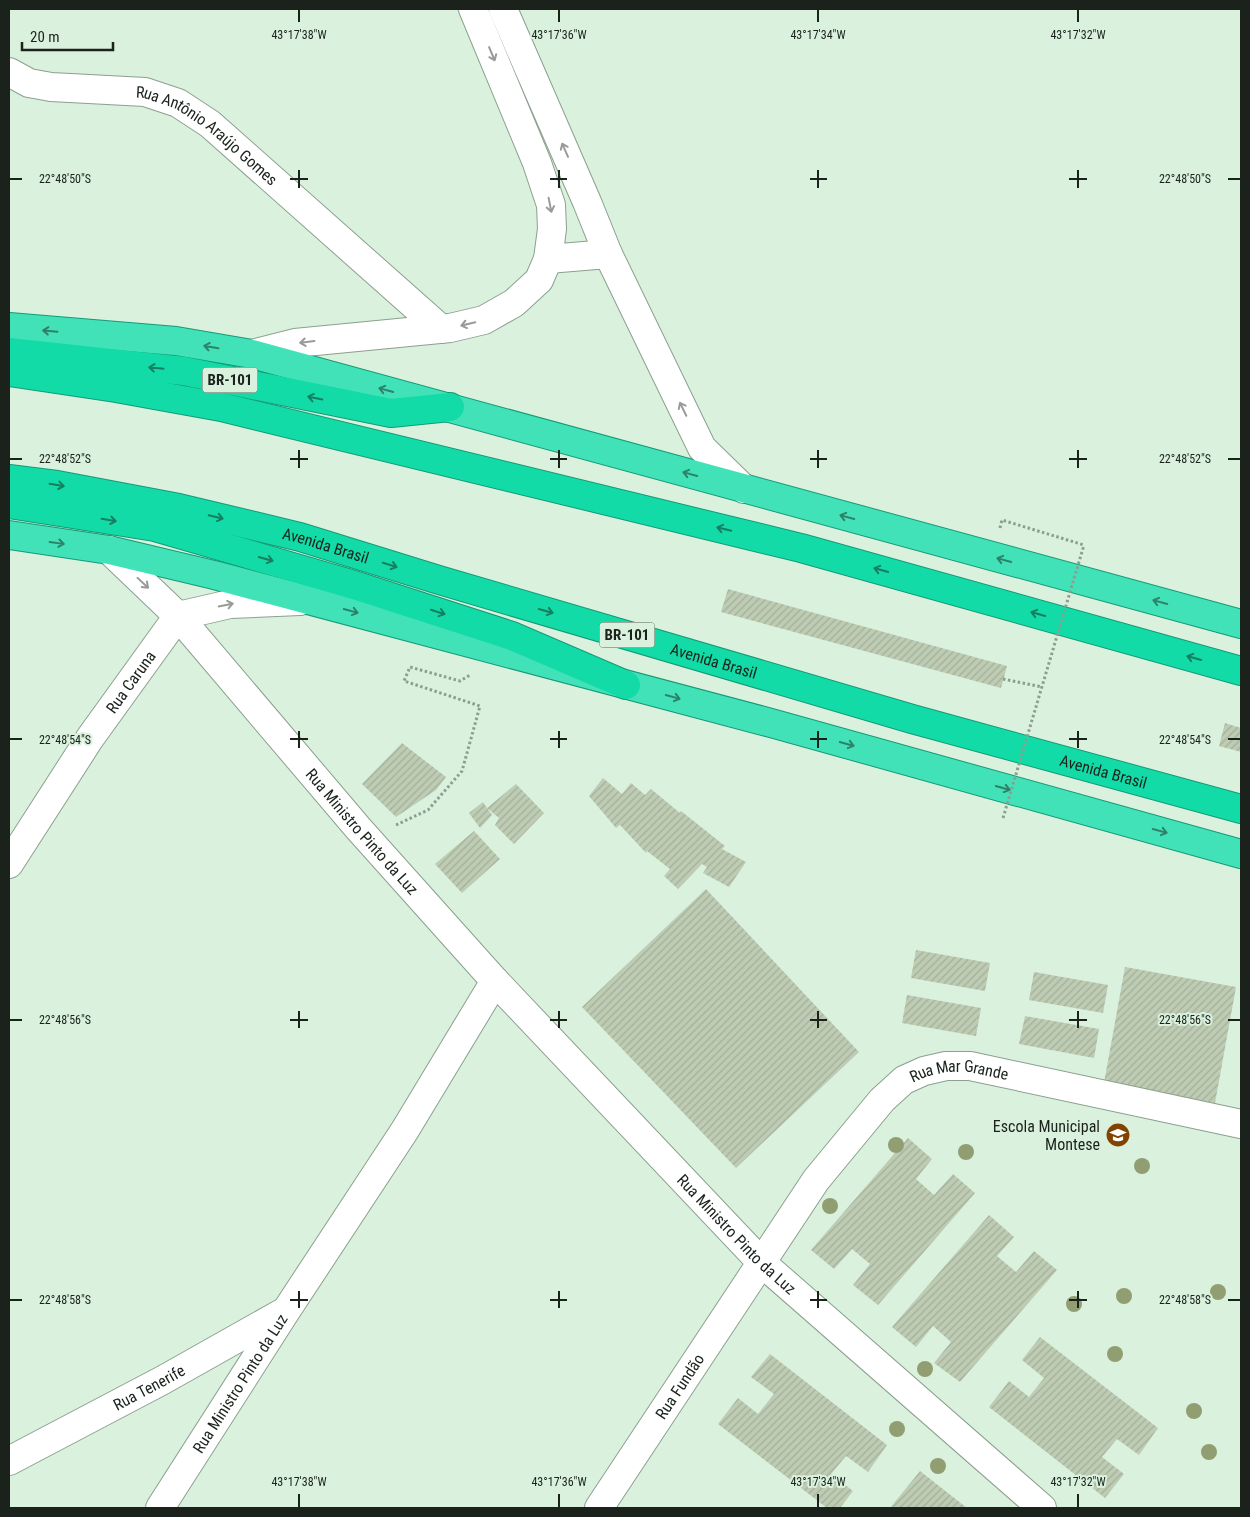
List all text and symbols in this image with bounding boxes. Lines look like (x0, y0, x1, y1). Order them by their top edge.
scale bar (22, 20, 114, 52)
text: 20 m (30, 28, 60, 46)
text: 43°17'38"W (271, 28, 327, 42)
text: 43°17'36"W (531, 28, 587, 42)
text: 43°17'34"W (790, 28, 846, 42)
text: 43°17'32"W (1050, 28, 1106, 42)
one-way arrow (487, 46, 497, 61)
street label: Rua Antônio Araújo Gomes (136, 82, 282, 189)
one-way arrow (560, 143, 569, 158)
text: 22°48'50"S (39, 172, 91, 186)
text: 22°48'50"S (1159, 172, 1211, 186)
one-way arrow (546, 197, 555, 213)
one-way arrow (460, 320, 476, 329)
one-way arrow (42, 326, 58, 335)
one-way arrow (299, 337, 315, 347)
one-way arrow (204, 342, 220, 352)
one-way arrow (148, 363, 164, 373)
road number: BR-101 (202, 368, 258, 392)
one-way arrow (378, 385, 394, 395)
one-way arrow (308, 392, 324, 402)
one-way arrow (678, 402, 688, 417)
text: 22°48'52"S (39, 452, 91, 466)
text: 22°48'52"S (1159, 452, 1211, 466)
one-way arrow (683, 468, 699, 478)
one-way arrow (49, 480, 65, 490)
one-way arrow (839, 511, 855, 521)
one-way arrow (208, 513, 224, 522)
one-way arrow (100, 515, 116, 525)
street label: Avenida Brasil (281, 524, 371, 567)
one-way arrow (717, 524, 733, 533)
one-way arrow (49, 538, 65, 548)
one-way arrow (996, 554, 1012, 564)
one-way arrow (258, 555, 274, 565)
one-way arrow (382, 560, 398, 570)
one-way arrow (874, 565, 890, 574)
one-way arrow (137, 577, 150, 589)
one-way arrow (1153, 597, 1169, 607)
one-way arrow (217, 600, 233, 609)
one-way arrow (343, 607, 359, 616)
one-way arrow (537, 607, 553, 617)
one-way arrow (430, 608, 446, 618)
one-way arrow (1030, 608, 1046, 618)
road number: BR-101 (600, 622, 654, 648)
street label: Avenida Brasil (668, 639, 759, 683)
street label: Rua Caruna (102, 647, 159, 717)
one-way arrow (1187, 653, 1203, 662)
one-way arrow (664, 693, 680, 703)
text: 22°48'54"S (39, 733, 91, 747)
text: 22°48'54"S (1159, 733, 1211, 747)
one-way arrow (838, 740, 854, 750)
street label: Avenida Brasil (1058, 750, 1149, 792)
street label: Rua Ministro Pinto da Luz (302, 765, 422, 898)
one-way arrow (995, 783, 1011, 793)
one-way arrow (1151, 827, 1167, 836)
text: 22°48'56"S (39, 1013, 91, 1027)
text: 22°48'56"S (1159, 1013, 1211, 1027)
street label: Rua Mar Grande (906, 1056, 1010, 1086)
place label: Escola Municipal Montese (993, 1117, 1100, 1154)
school or university icon: Escola Municipal Montese (1105, 1122, 1131, 1148)
street label: Rua Ministro Pinto da Luz (673, 1170, 800, 1298)
text: 22°48'58"S (39, 1293, 91, 1307)
text: 22°48'58"S (1159, 1293, 1211, 1307)
street label: Rua Ministro Pinto da Luz (188, 1310, 291, 1456)
street label: Rua Fundão (651, 1350, 708, 1422)
street label: Rua Tenerife (110, 1360, 188, 1414)
text: 43°17'38"W (271, 1475, 327, 1489)
text: 43°17'36"W (531, 1475, 587, 1489)
text: 43°17'34"W (790, 1475, 846, 1489)
text: 43°17'32"W (1050, 1475, 1106, 1489)

